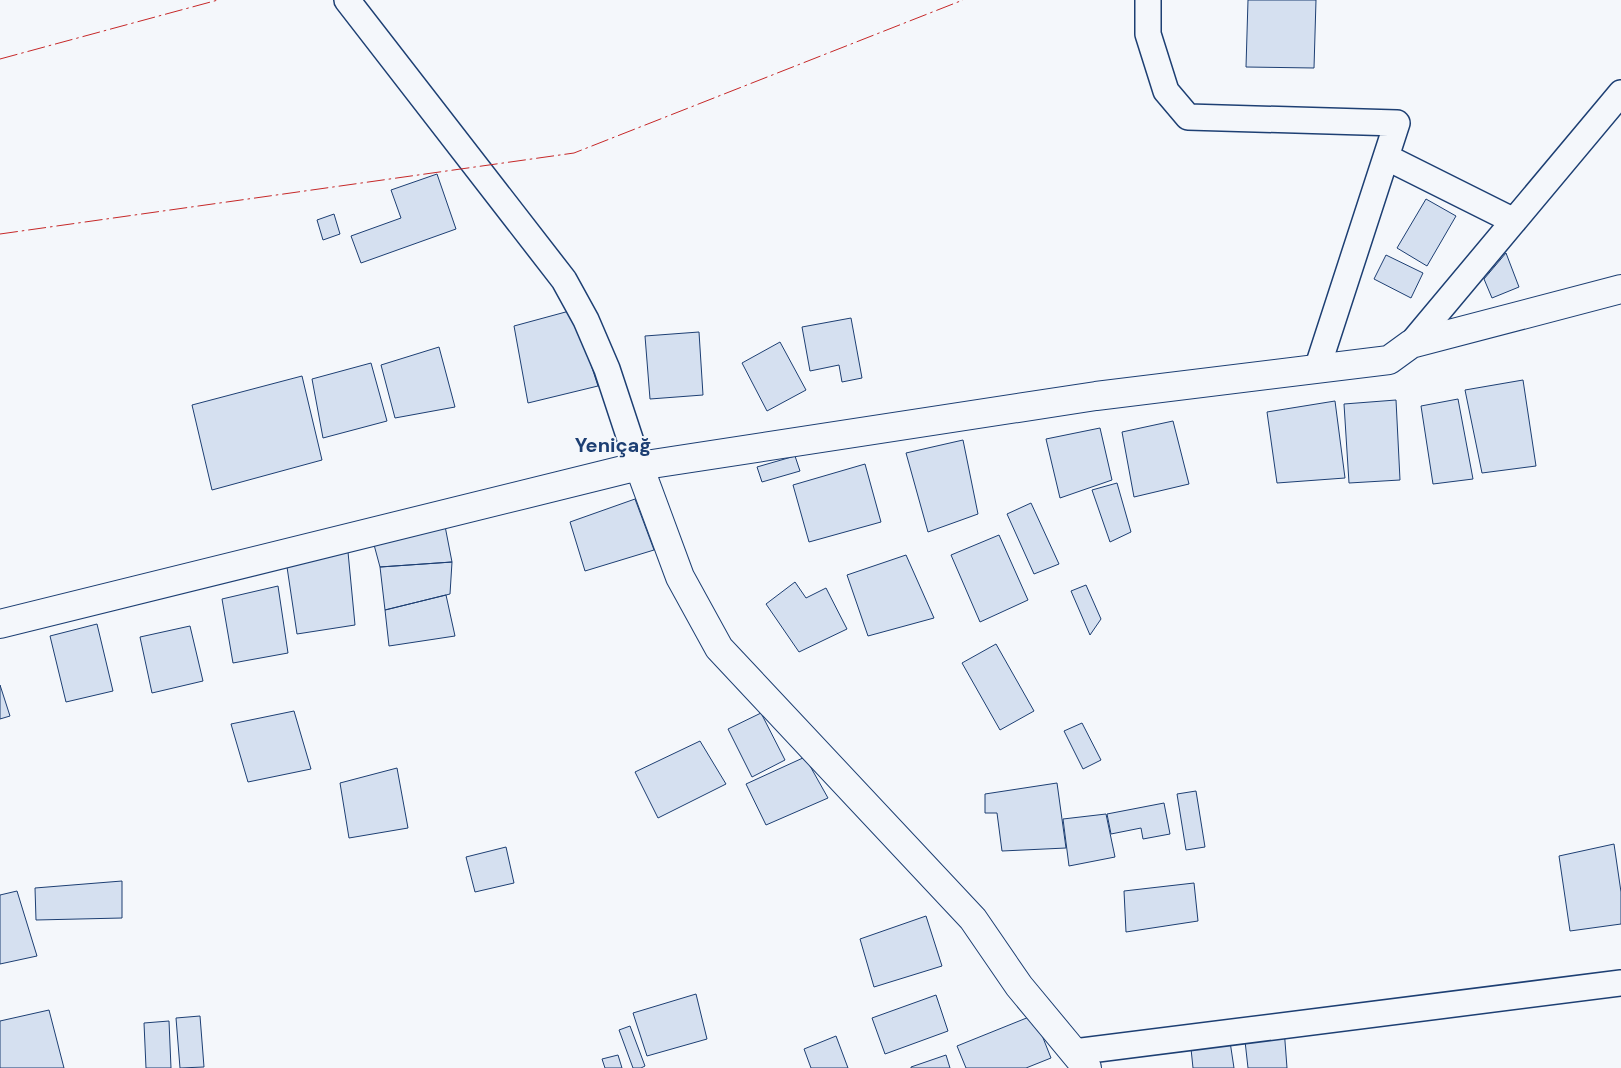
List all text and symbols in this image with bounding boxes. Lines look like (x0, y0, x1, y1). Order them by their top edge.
district label: Yeniçağ (575, 432, 651, 458)

